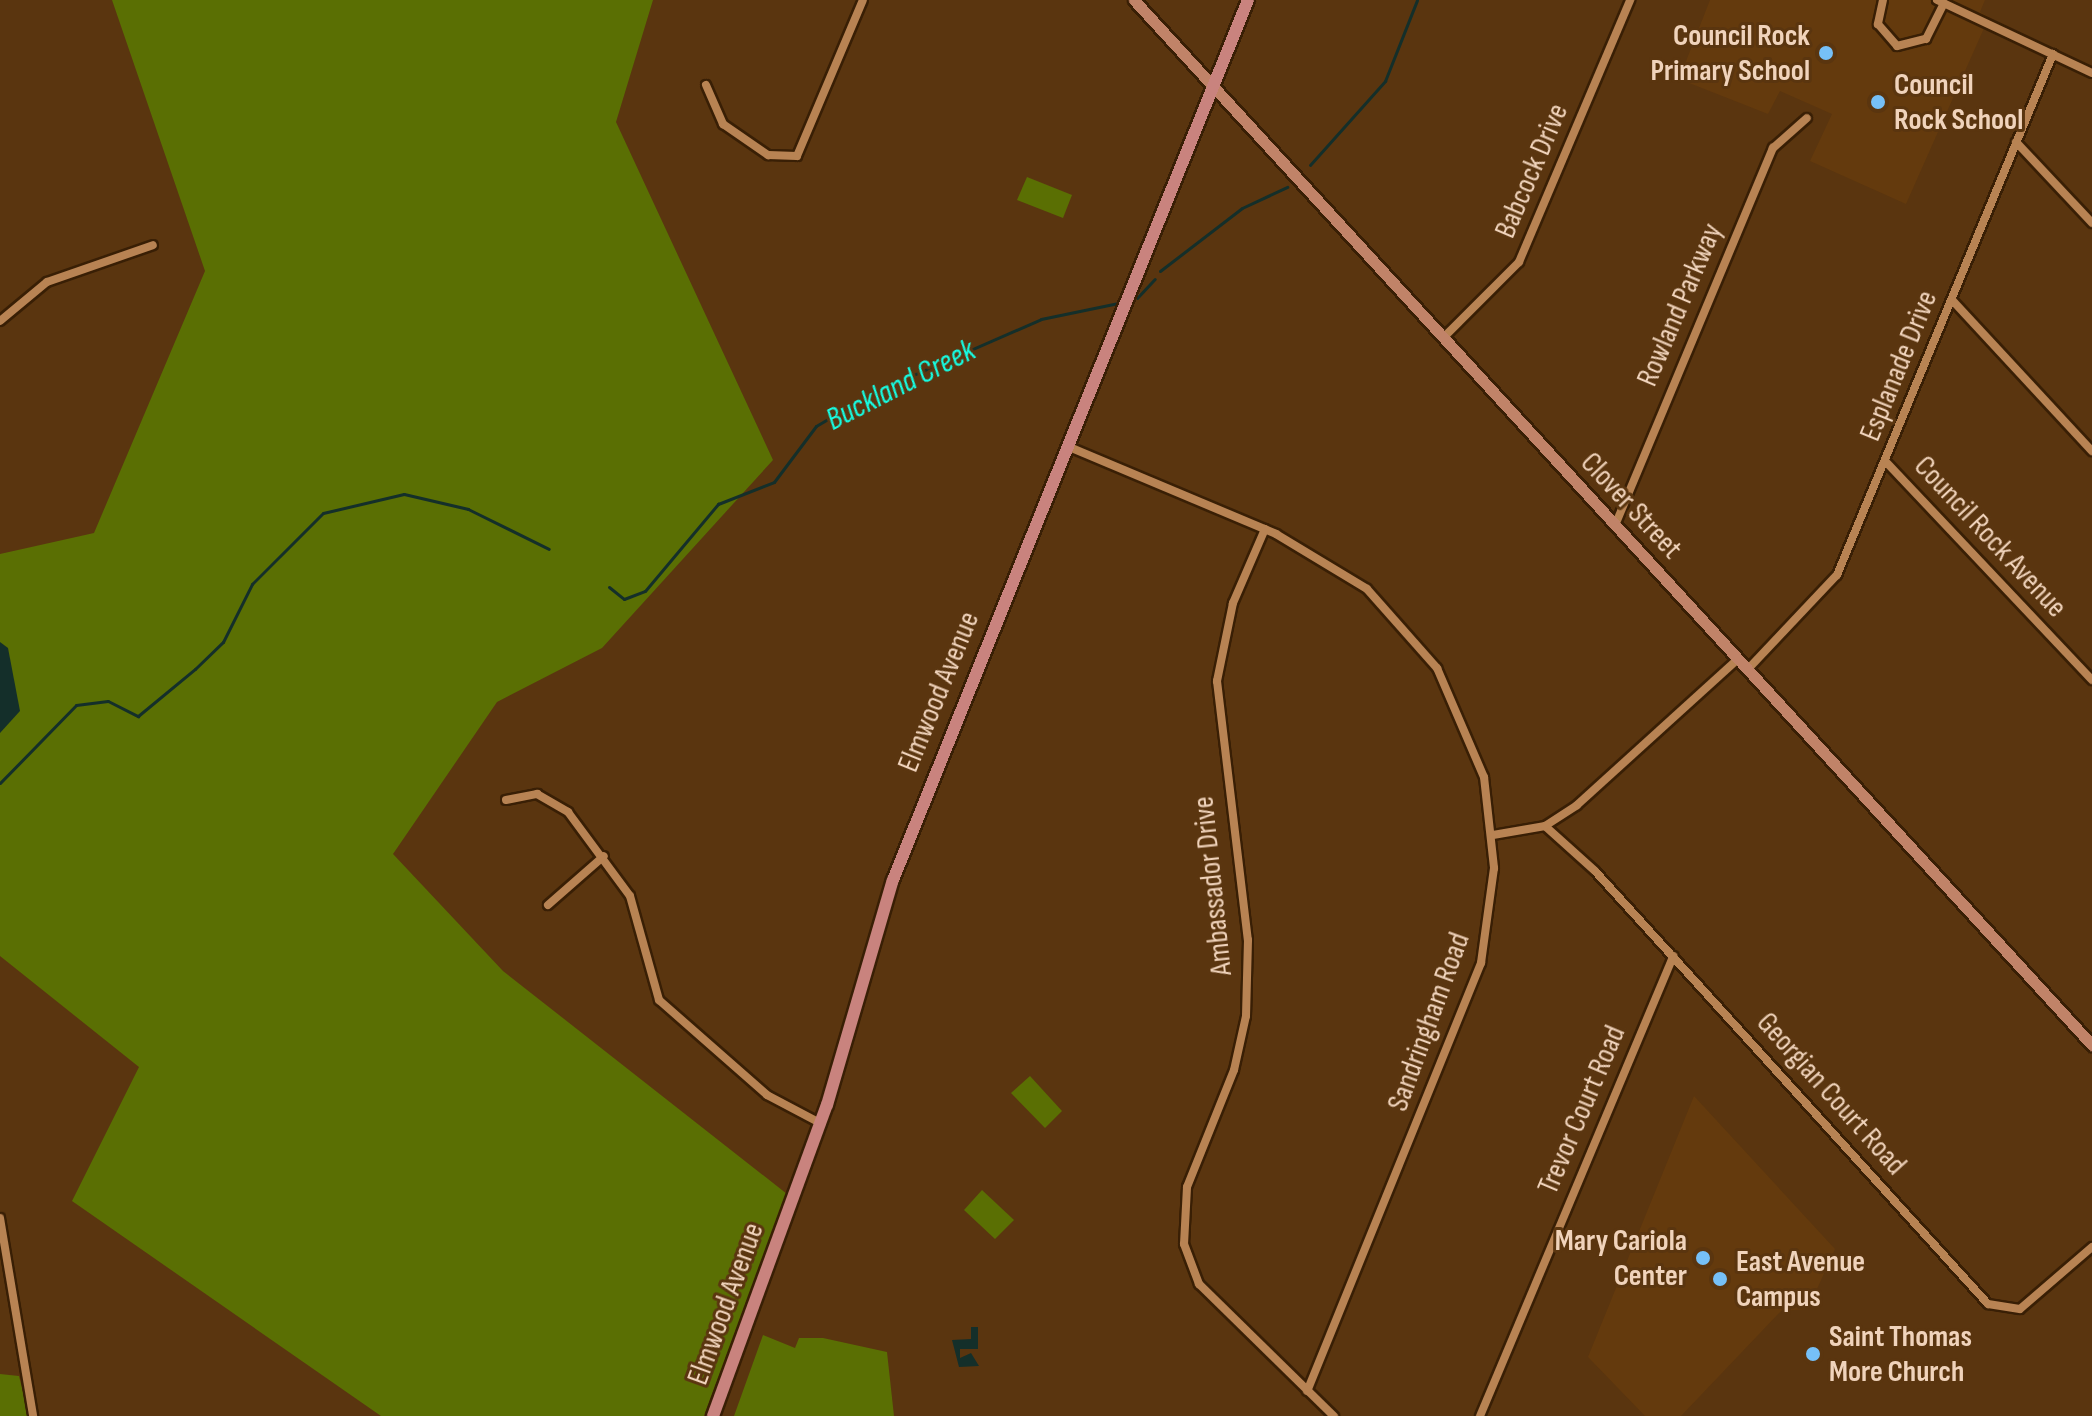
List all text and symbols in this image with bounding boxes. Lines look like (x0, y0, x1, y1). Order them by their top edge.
place label: Council Rock Primary School (1650, 18, 1810, 88)
marker: Council Rock Primary School (1817, 44, 1835, 62)
place label: Council Rock School (1894, 67, 2023, 138)
marker: Council Rock School (1869, 93, 1887, 111)
street label: Babcock Drive (1488, 98, 1576, 244)
street label: Rowland Parkway (1630, 218, 1730, 392)
street label: Esplanade Drive (1853, 286, 1945, 446)
water label: Buckland Creek (820, 332, 982, 440)
street label: Clover Street (1573, 445, 1689, 567)
street label: Council Rock Avenue (1906, 449, 2074, 625)
street label: Elmwood Avenue (891, 607, 987, 777)
street label: Ambassador Drive (1186, 795, 1240, 977)
street label: Sandringham Road (1380, 928, 1478, 1116)
street label: Georgian Court Road (1749, 1005, 1913, 1183)
street label: Trevor Court Road (1530, 1020, 1634, 1200)
street label: Elmwood Avenue (680, 1218, 772, 1390)
place label: Mary Cariola Center (1555, 1223, 1687, 1294)
place label: East Avenue Campus (1736, 1244, 1865, 1314)
marker: Mary Cariola Center (1694, 1249, 1712, 1267)
marker: East Avenue Campus (1711, 1270, 1729, 1288)
place label: Saint Thomas More Church (1829, 1319, 1972, 1390)
marker: Saint Thomas More Church (1804, 1345, 1822, 1363)

